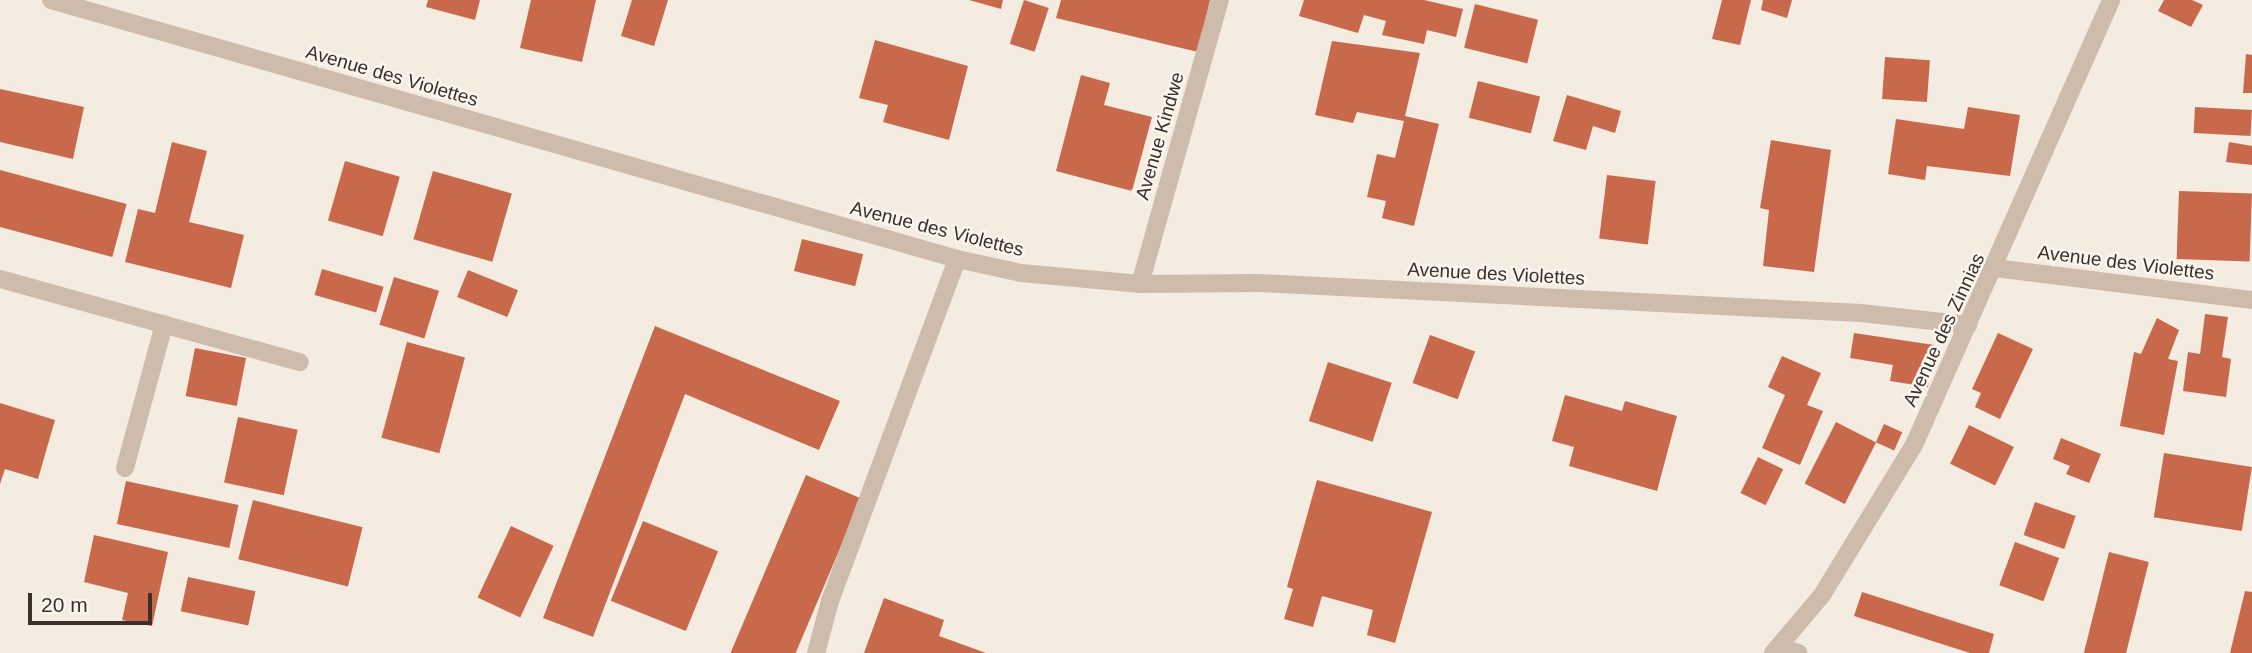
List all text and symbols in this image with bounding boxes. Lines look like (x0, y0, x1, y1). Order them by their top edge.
street label: Avenue des Violettes (303, 41, 481, 111)
street label: Avenue Kindwe (1131, 70, 1189, 202)
street label: Avenue des Violettes (848, 196, 1026, 262)
street label: Avenue des Violettes (2036, 241, 2216, 285)
street label: Avenue des Zinnias (1898, 250, 1990, 410)
street label: Avenue des Violettes (1407, 258, 1585, 290)
scale bar (32, 580, 156, 624)
text: 20 m (41, 593, 88, 616)

